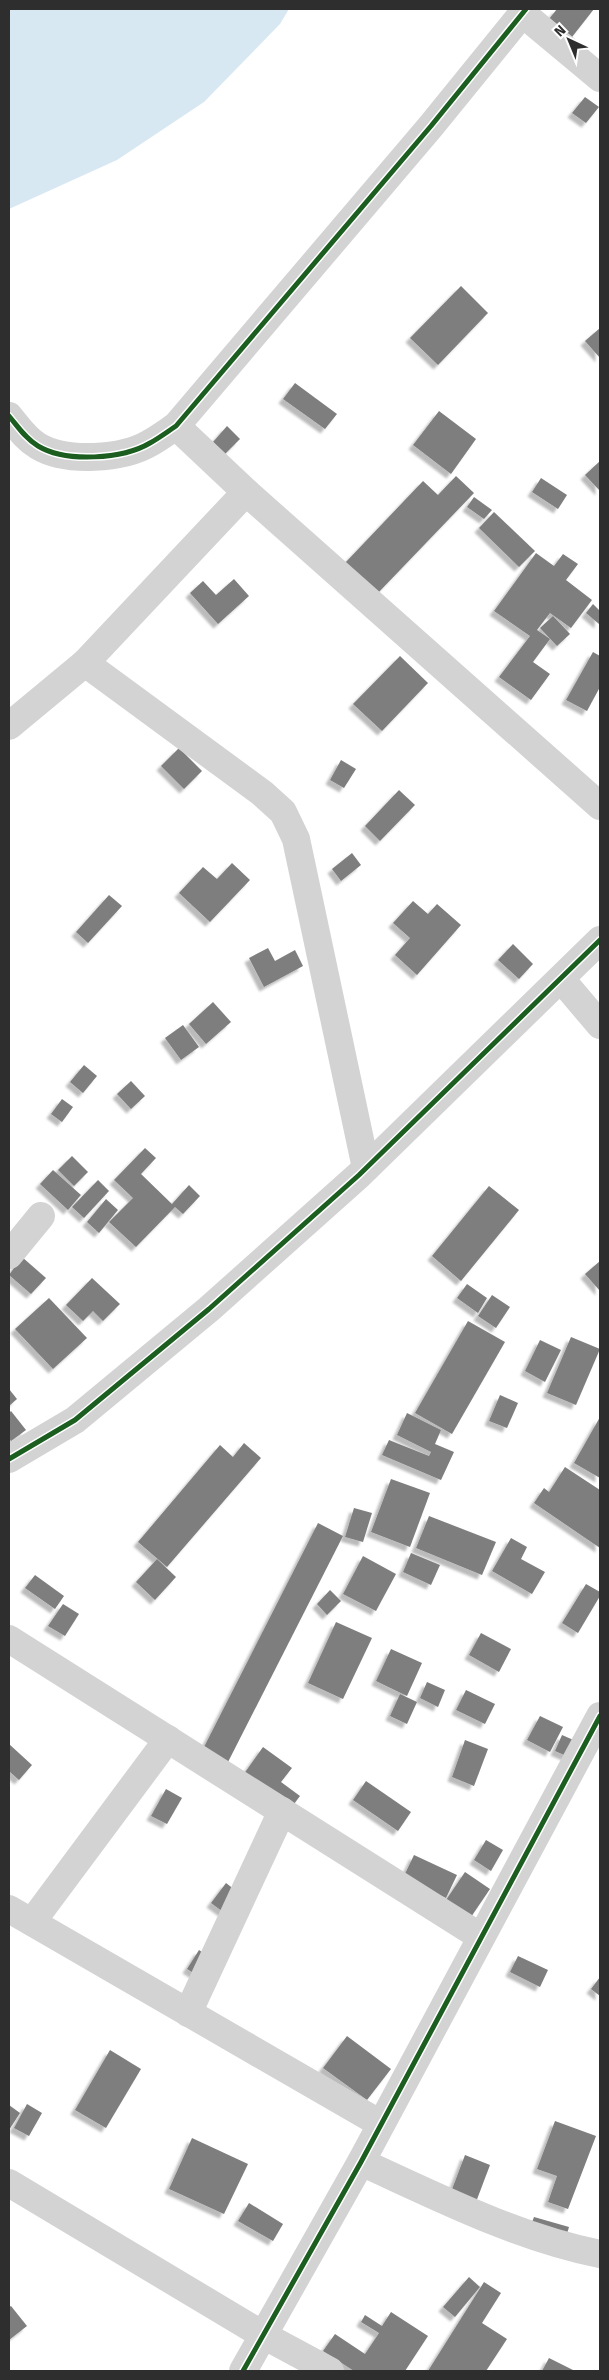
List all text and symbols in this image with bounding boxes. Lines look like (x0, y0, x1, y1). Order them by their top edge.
north arrow (544, 15, 594, 65)
text: N (551, 22, 570, 40)

